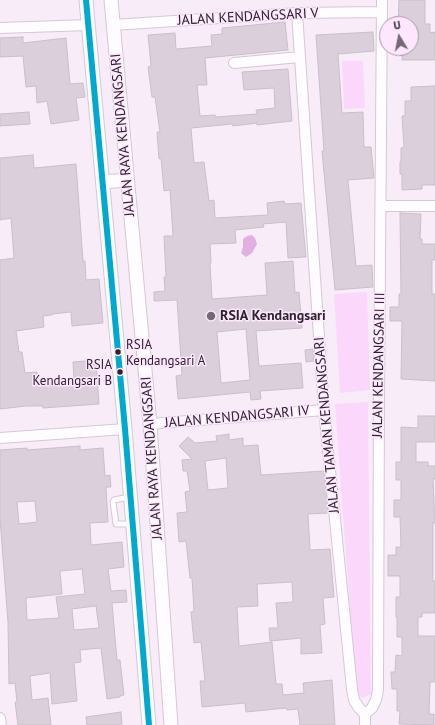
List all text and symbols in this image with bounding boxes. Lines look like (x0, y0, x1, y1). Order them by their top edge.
street label: JALAN KENDANGSARI V (177, 5, 319, 29)
north arrow (379, 16, 419, 56)
text: U (392, 18, 402, 33)
street label: JALAN RAYA KENDANGSARI (108, 53, 138, 217)
street label: JALAN KENDANGSARI III (369, 292, 389, 438)
place label: RSIA Kendangsari (220, 308, 326, 324)
marker: RSIA Kendangsari (205, 310, 217, 322)
street label: JALAN TAMAN KENDANGSARI (311, 336, 343, 514)
place label: RSIA Kendangsari A (126, 337, 205, 368)
marker: RSIA Kendangsari A (113, 347, 123, 357)
place label: RSIA Kendangsari B (33, 357, 112, 388)
marker: RSIA Kendangsari B (115, 367, 125, 377)
street label: JALAN RAYA KENDANGSARI (138, 376, 166, 540)
street label: JALAN KENDANGSARI IV (164, 402, 310, 432)

